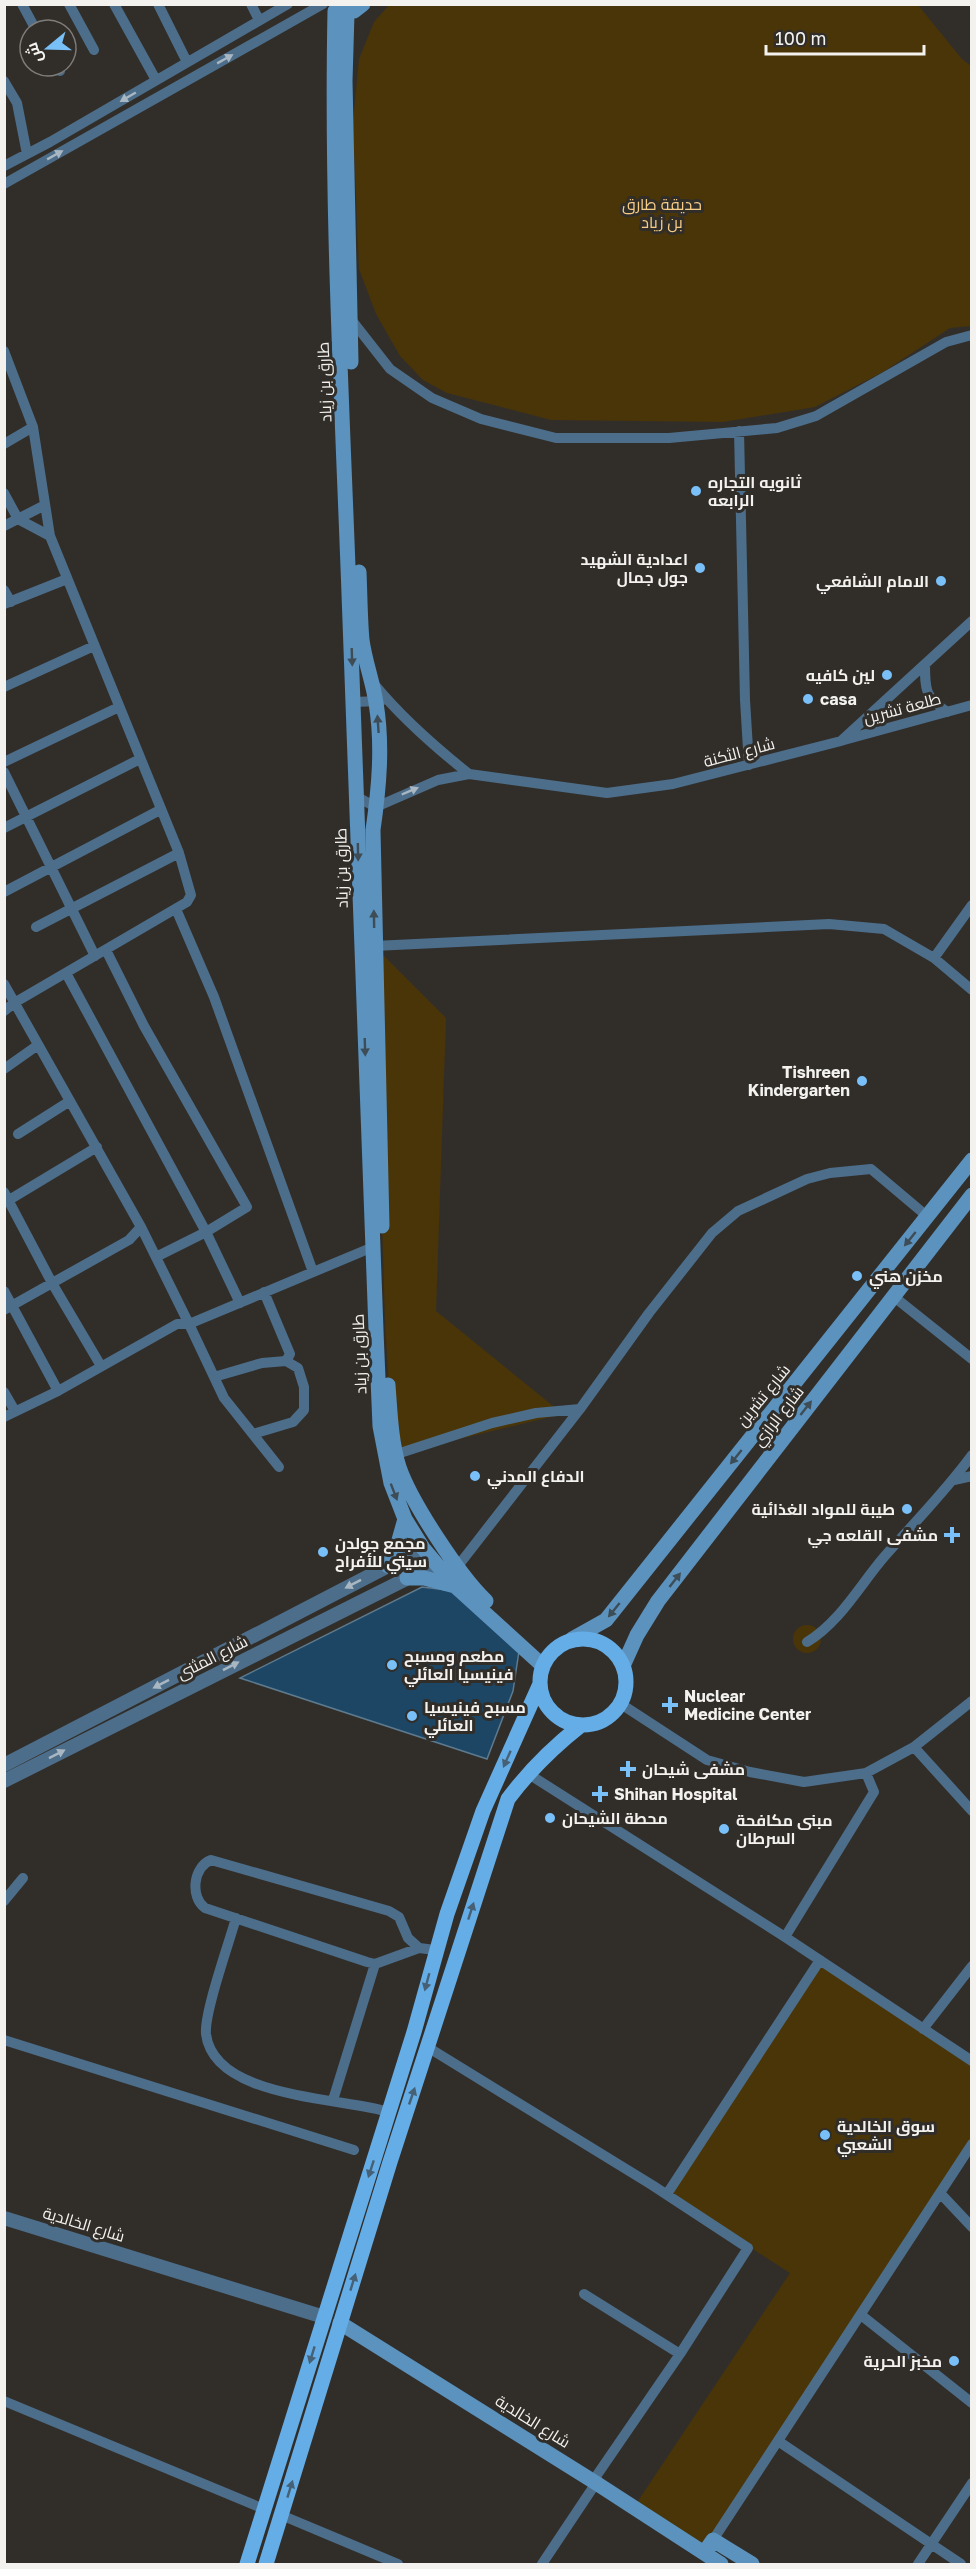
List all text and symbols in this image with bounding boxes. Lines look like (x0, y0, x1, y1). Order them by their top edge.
north arrow (18, 18, 78, 78)
scale bar (766, 18, 924, 56)
text: 100 m (775, 27, 826, 49)
text: ش (21, 40, 47, 66)
one-way arrow (217, 54, 233, 65)
one-way arrow (120, 91, 136, 102)
one-way arrow (47, 150, 64, 160)
park label: حديقة طارق بن زياد (622, 194, 702, 233)
street label: طارق بن زياد (313, 341, 336, 422)
place label: ثانويه التجاره الرابعه (708, 472, 802, 510)
marker: ثانويه التجاره الرابعه (689, 484, 703, 498)
place label: اعدادية الشهيد جول جمال (581, 549, 688, 587)
marker: اعدادية الشهيد جول جمال (693, 561, 707, 575)
place label: الامام الشافعي (816, 571, 929, 594)
marker: الامام الشافعي (934, 574, 948, 588)
one-way arrow (347, 648, 356, 667)
place label: لين كافيه (806, 665, 875, 685)
marker: لين كافيه (880, 668, 894, 682)
street label: طلعة تشرين (861, 688, 943, 729)
place label: casa (820, 689, 857, 709)
marker: casa (801, 692, 815, 706)
one-way arrow (373, 715, 382, 734)
street label: شارع الثكنة (701, 733, 777, 773)
one-way arrow (401, 786, 419, 796)
street label: طارق بن زياد (330, 828, 353, 908)
one-way arrow (354, 842, 363, 861)
one-way arrow (369, 909, 379, 928)
one-way arrow (360, 1037, 369, 1056)
place label: Tishreen Kindergarten (748, 1062, 850, 1100)
marker: Tishreen Kindergarten (855, 1074, 869, 1088)
one-way arrow (903, 1231, 916, 1247)
place label: مخزن هني (869, 1266, 943, 1289)
marker: مخزن هني (850, 1269, 864, 1283)
street label: طارق بن زياد (348, 1313, 371, 1394)
street label: شارع تشرين (732, 1360, 796, 1431)
street label: شارع الرازي (748, 1382, 811, 1453)
one-way arrow (800, 1401, 812, 1416)
one-way arrow (730, 1450, 742, 1465)
place label: الدفاع المدني (487, 1466, 585, 1489)
marker: الدفاع المدني (468, 1469, 482, 1483)
one-way arrow (390, 1483, 400, 1501)
place label: طيبة للمواد الغذائية (751, 1499, 895, 1519)
marker: طيبة للمواد الغذائية (900, 1502, 914, 1516)
place label: مشفى القلعه جي (808, 1525, 938, 1548)
marker: مشفى القلعه جي (943, 1526, 961, 1544)
place label: مجمع جولدن سيتي للأفراح (335, 1533, 427, 1574)
marker: مجمع جولدن سيتي للأفراح (316, 1545, 330, 1559)
one-way arrow (668, 1572, 680, 1587)
one-way arrow (344, 1580, 361, 1589)
one-way arrow (608, 1602, 621, 1618)
street label: شارع المثنى (173, 1631, 252, 1685)
place label: مطعم ومسبح فينيسيا العائلي (404, 1646, 514, 1687)
marker: مطعم ومسبح فينيسيا العائلي (385, 1658, 399, 1672)
one-way arrow (222, 1661, 239, 1671)
one-way arrow (152, 1679, 169, 1689)
place label: Nuclear Medicine Center (684, 1686, 811, 1724)
marker: Nuclear Medicine Center (661, 1696, 679, 1714)
place label: مسبح فينيسيا العائلي (424, 1697, 526, 1738)
marker: مسبح فينيسيا العائلي (405, 1709, 419, 1723)
one-way arrow (48, 1750, 65, 1759)
one-way arrow (502, 1751, 512, 1769)
place label: مشفى شيحان (642, 1759, 745, 1779)
marker: مشفى شيحان (619, 1760, 637, 1778)
place label: Shihan Hospital (614, 1784, 738, 1804)
marker: Shihan Hospital (591, 1785, 609, 1803)
place label: محطة الشيحان (562, 1808, 668, 1828)
place label: مبنى مكافحة السرطان (736, 1810, 833, 1848)
marker: محطة الشيحان (543, 1811, 557, 1825)
marker: مبنى مكافحة السرطان (717, 1822, 731, 1836)
one-way arrow (467, 1902, 477, 1920)
one-way arrow (422, 1973, 431, 1991)
one-way arrow (408, 2087, 418, 2105)
place label: سوق الخالدية الشعبي (837, 2116, 935, 2157)
marker: سوق الخالدية الشعبي (818, 2128, 832, 2142)
one-way arrow (366, 2160, 375, 2178)
street label: شارع الخالدية (40, 2202, 127, 2248)
one-way arrow (349, 2273, 358, 2291)
one-way arrow (307, 2346, 316, 2364)
place label: مخبز الحرية (864, 2351, 942, 2371)
marker: مخبز الحرية (947, 2354, 961, 2368)
street label: شارع الخالدية (491, 2390, 574, 2454)
one-way arrow (285, 2480, 295, 2498)

